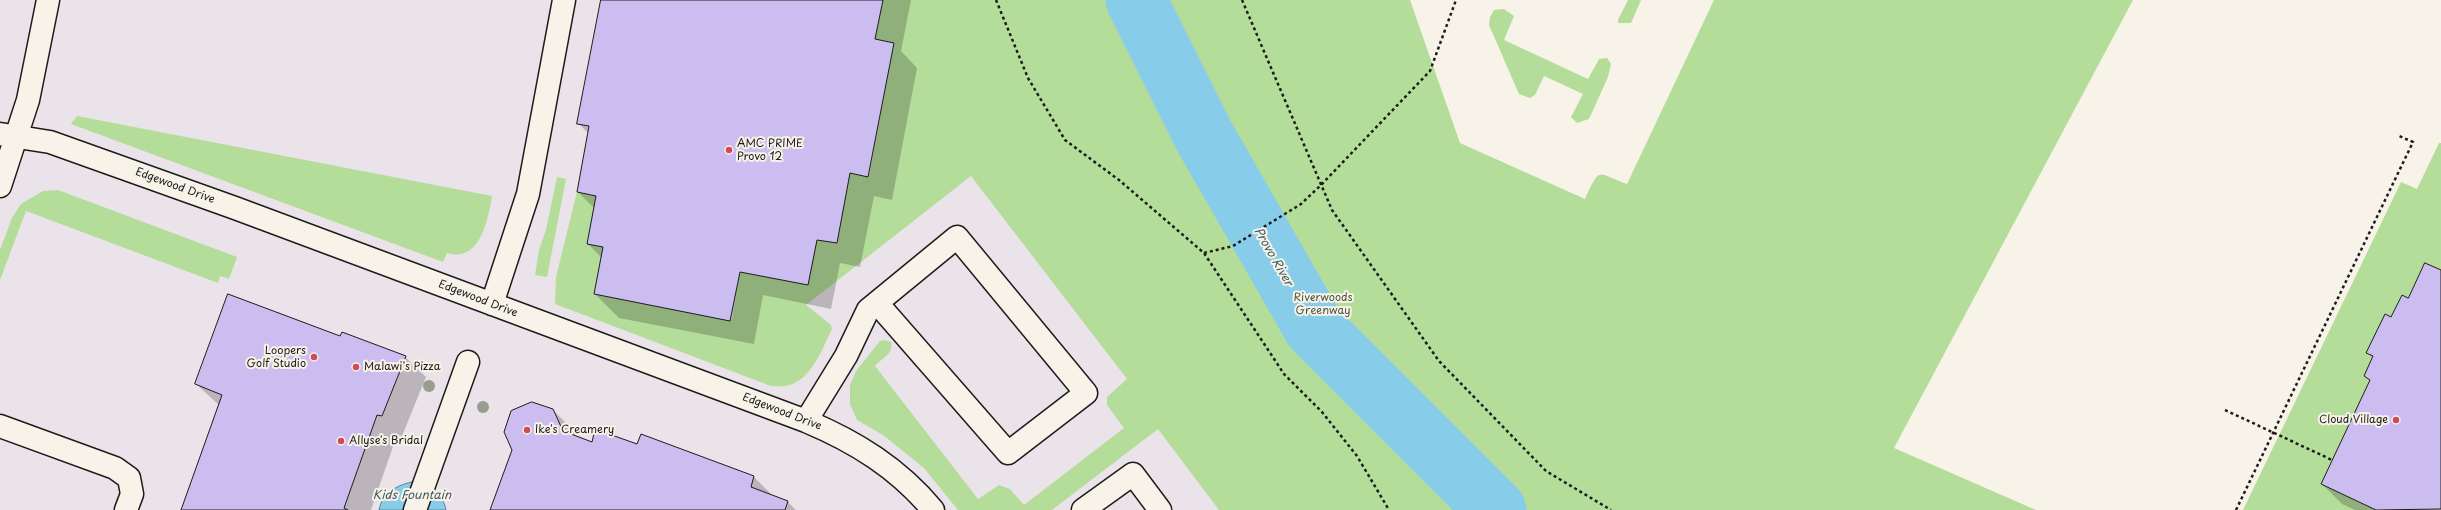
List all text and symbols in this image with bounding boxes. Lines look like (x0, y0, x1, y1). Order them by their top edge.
place label: AMC PRIME Provo 12 (737, 137, 803, 163)
marker: AMC PRIME Provo 12 (724, 145, 734, 155)
street label: Edgewood Drive (133, 165, 217, 207)
water label: Provo River (1250, 225, 1296, 289)
street label: Edgewood Drive (437, 278, 519, 320)
park label: Riverwoods Greenway (1293, 291, 1353, 317)
place label: Loopers Golf Studio (246, 344, 306, 370)
marker: Loopers Golf Studio (309, 352, 319, 362)
place label: Malawi's Pizza (364, 360, 441, 374)
marker: Malawi's Pizza (351, 362, 361, 372)
street label: Edgewood Drive (741, 391, 823, 433)
place label: Cloud Village (2319, 413, 2388, 427)
marker: Cloud Village (2391, 415, 2401, 425)
place label: Ike's Creamery (535, 423, 614, 437)
marker: Ike's Creamery (522, 425, 532, 435)
place label: Allyse's Bridal (349, 434, 423, 448)
marker: Allyse's Bridal (336, 436, 346, 446)
water label: Kids Fountain (373, 489, 451, 503)

